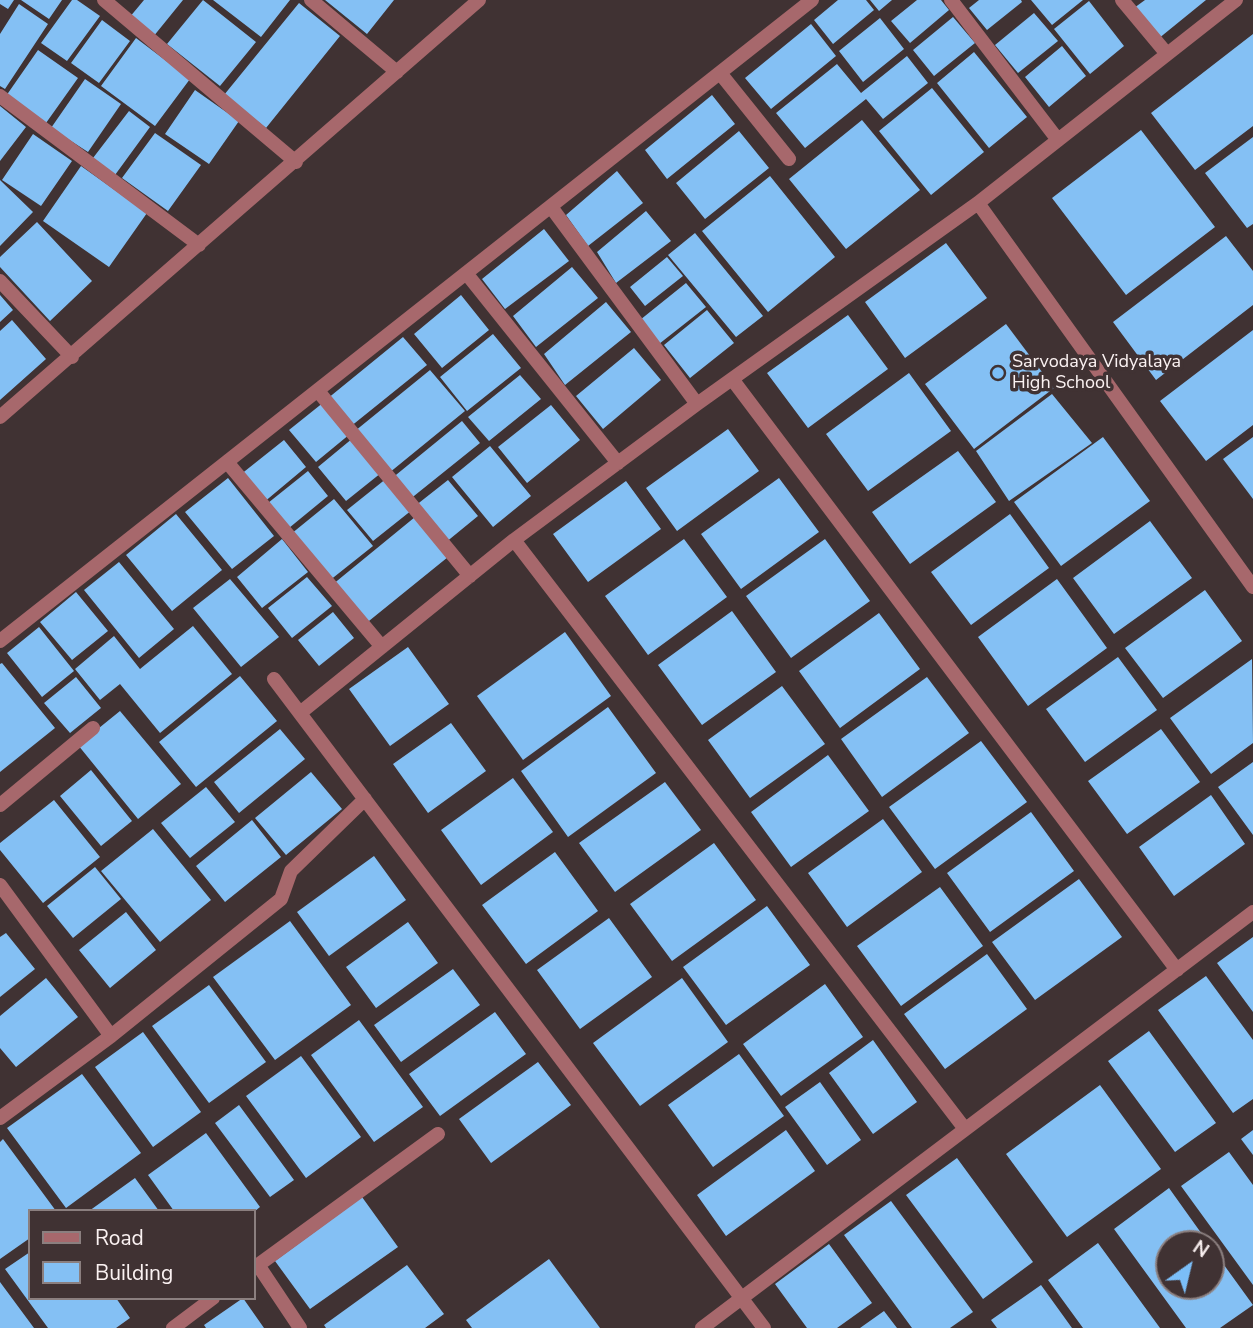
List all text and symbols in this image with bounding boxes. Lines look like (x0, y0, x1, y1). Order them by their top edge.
place label: Sarvodaya Vidyalaya High School (1012, 352, 1181, 394)
marker: Sarvodaya Vidyalaya High School (990, 365, 1006, 381)
legend (28, 1209, 256, 1300)
text: Road (95, 1224, 144, 1252)
north arrow (1155, 1230, 1225, 1300)
text: N (1187, 1234, 1214, 1264)
text: Building (95, 1259, 173, 1287)

